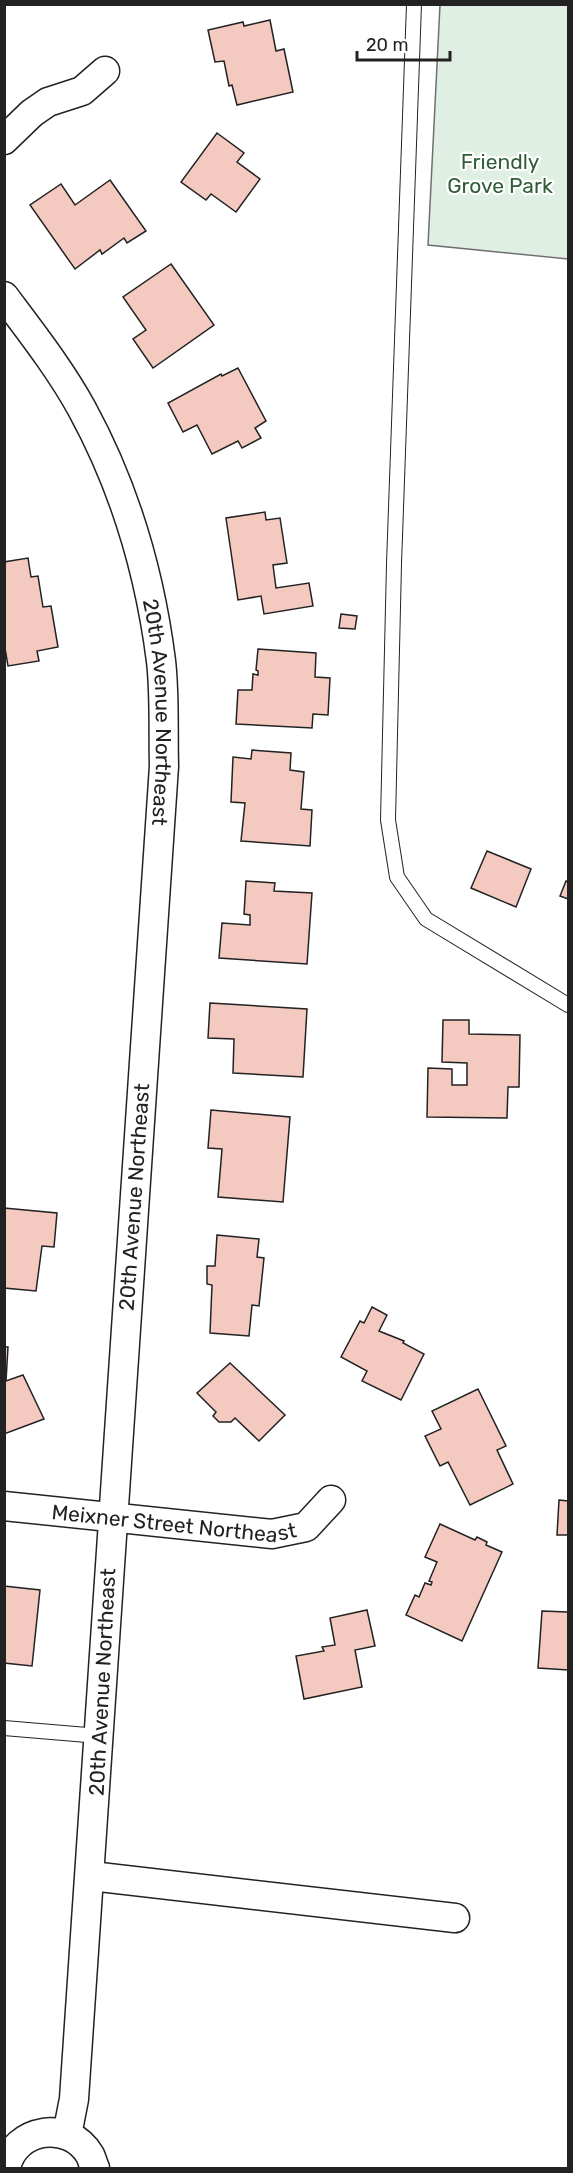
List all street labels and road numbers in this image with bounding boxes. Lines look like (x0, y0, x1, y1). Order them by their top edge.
street label: 20th Avenue Northeast (138, 596, 177, 827)
street label: 20th Avenue Northeast (114, 1082, 154, 1312)
street label: Meixner Street Northeast (50, 1499, 299, 1547)
street label: 20th Avenue Northeast (84, 1568, 120, 1796)

